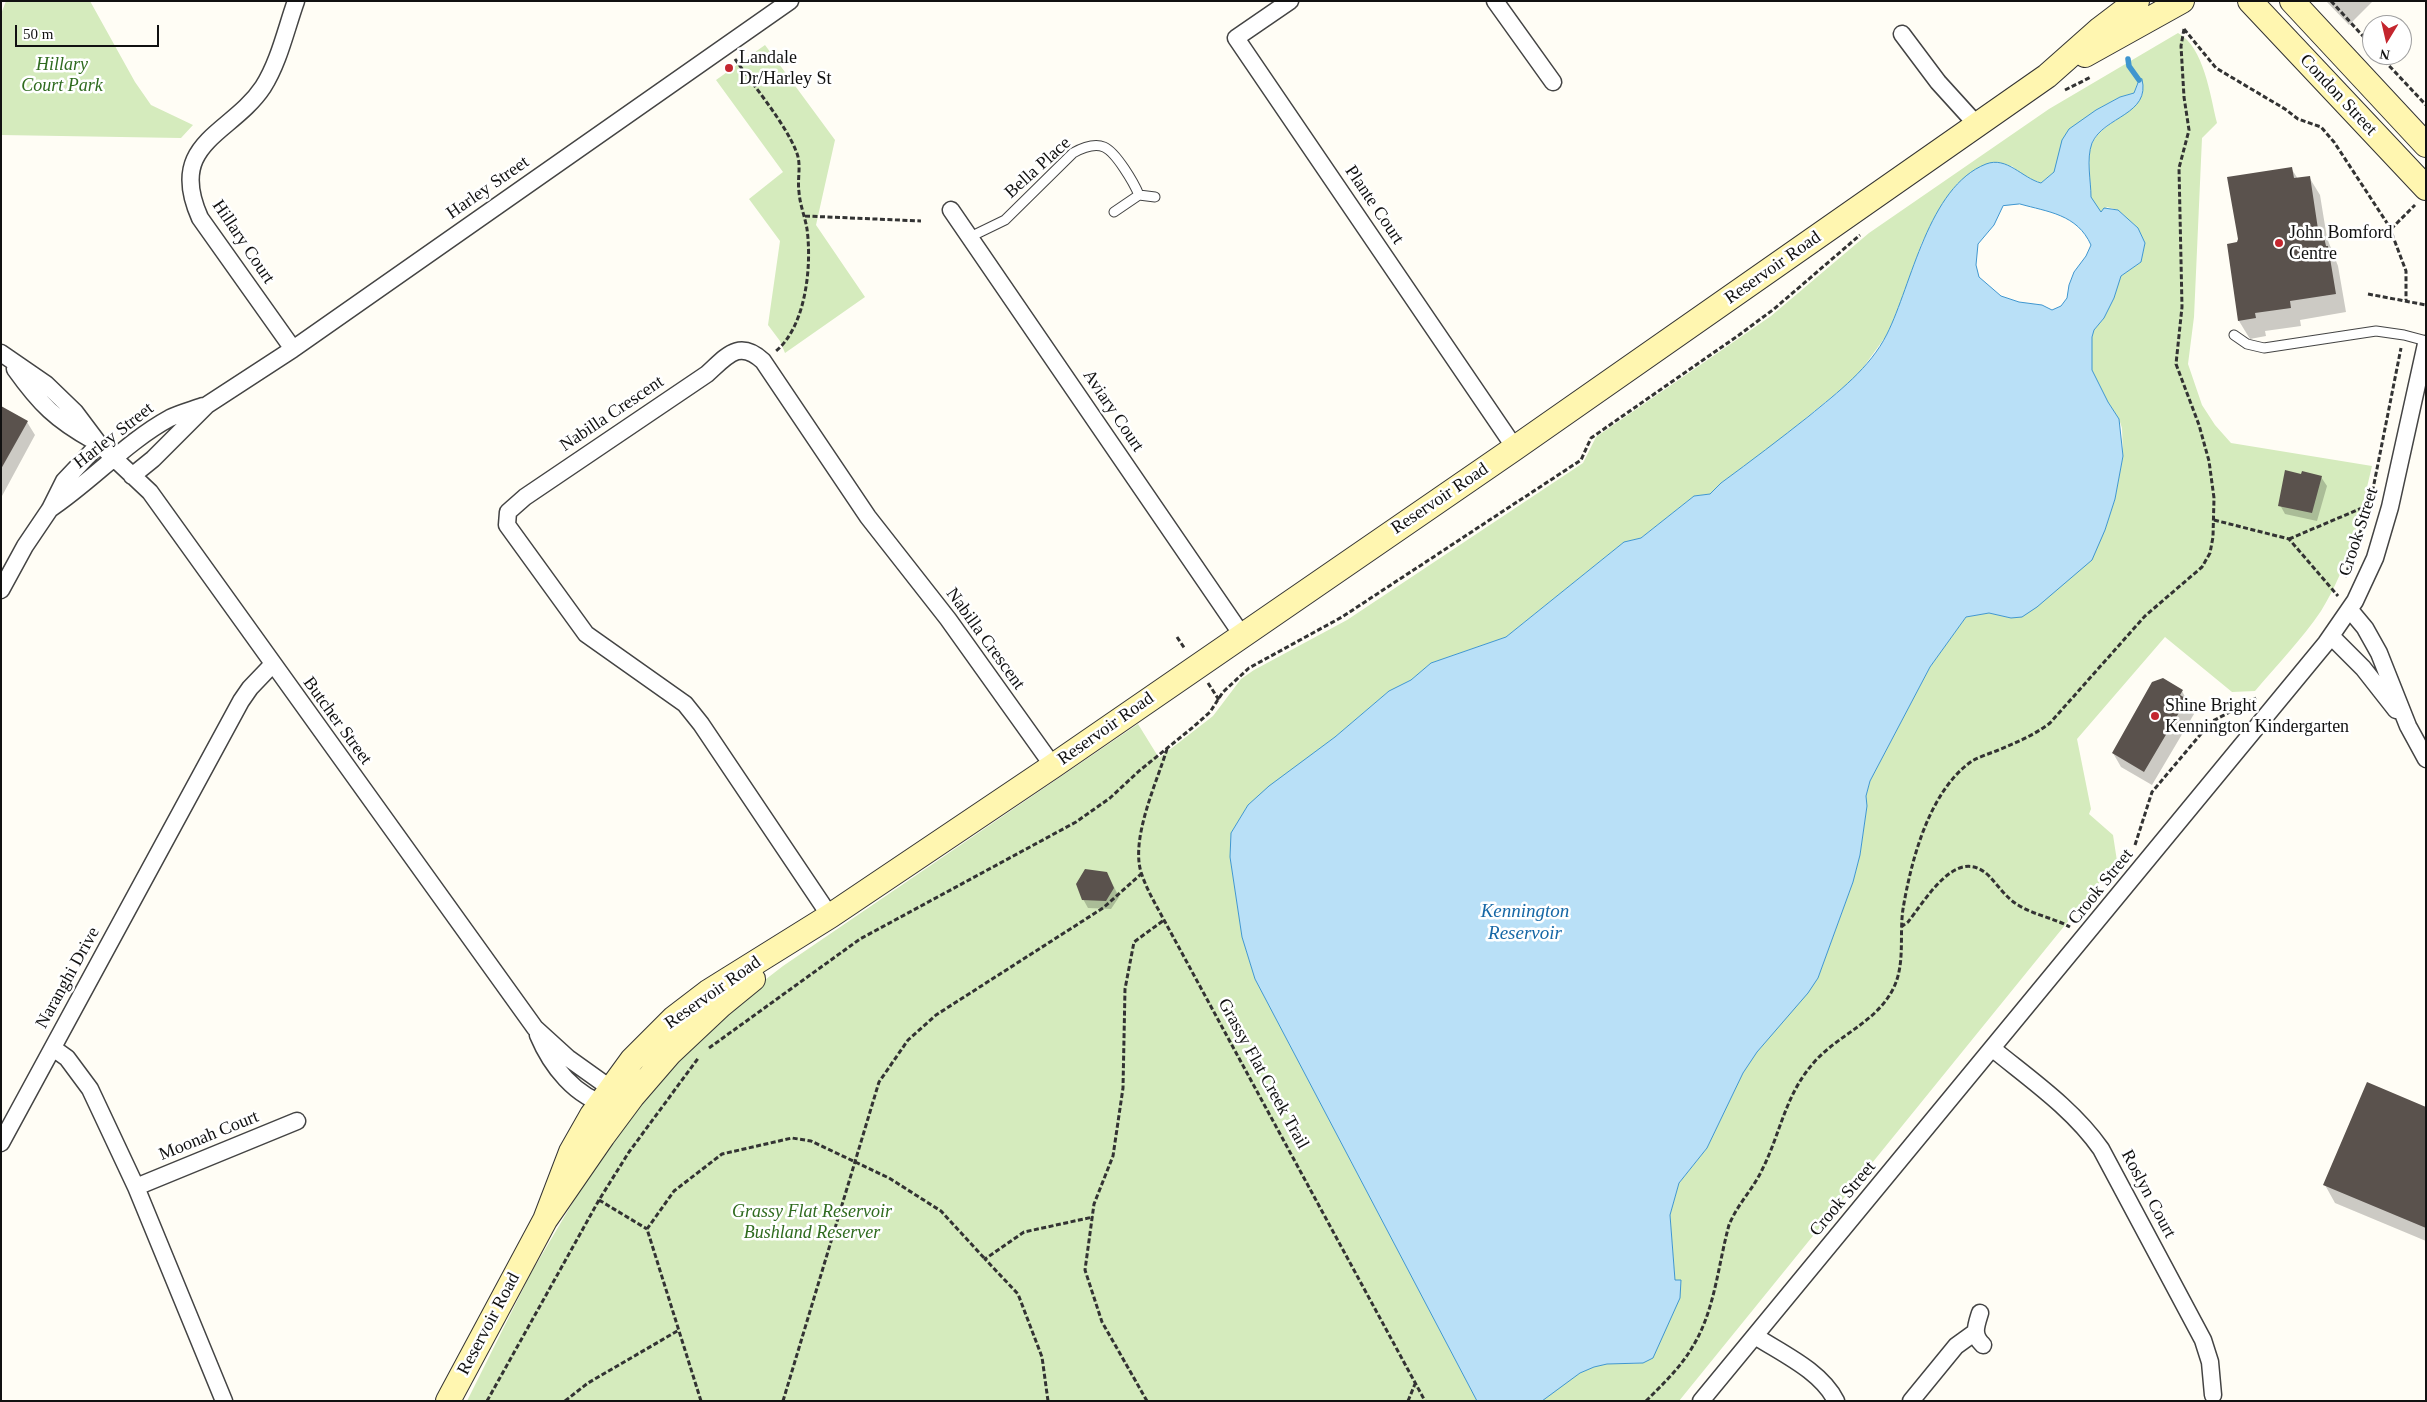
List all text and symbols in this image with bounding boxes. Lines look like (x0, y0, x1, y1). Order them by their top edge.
scale bar (18, 15, 161, 47)
north arrow (2362, 15, 2412, 65)
text: 50 m (23, 26, 53, 42)
text: N (2379, 46, 2391, 63)
place label: Landale Dr/Harley St (739, 47, 831, 90)
street label: Condon Street (2295, 50, 2381, 140)
park label: Hillary Court Park (21, 54, 103, 96)
marker: Landale Dr/Harley St (723, 62, 735, 74)
street label: Bella Place (1001, 133, 1075, 203)
street label: Harley Street (443, 152, 533, 224)
street label: Plante Court (1340, 161, 1408, 249)
street label: Hillary Court (207, 196, 279, 288)
place label: John Bomford Centre (2289, 222, 2392, 264)
street label: Reservoir Road (1721, 227, 1825, 309)
marker: John Bomford Centre (2273, 237, 2285, 249)
street label: Aviary Court (1078, 366, 1148, 456)
street label: Nabilla Crescent (556, 371, 668, 457)
street label: Harley Street (70, 398, 158, 474)
street label: Reservoir Road (1387, 459, 1493, 539)
street label: Crook Street (2335, 485, 2383, 579)
street label: Nabilla Crescent (941, 584, 1029, 694)
street label: Butcher Street (298, 673, 376, 769)
street label: Reservoir Road (1054, 688, 1158, 770)
place label: Shine Bright Kennington Kindergarten (2165, 695, 2349, 738)
marker: Shine Bright Kennington Kindergarten (2149, 710, 2161, 722)
street label: Crook Street (2064, 845, 2138, 929)
water label: Kennington Reservoir (1481, 901, 1569, 945)
street label: Naranghi Drive (31, 924, 105, 1032)
street label: Reservoir Road (661, 952, 765, 1034)
street label: Grassy Flat Creek Trail (1213, 995, 1313, 1153)
street label: Moonah Court (156, 1106, 262, 1166)
street label: Roslyn Court (2116, 1146, 2180, 1242)
street label: Crook Street (1805, 1157, 1881, 1241)
park label: Grassy Flat Reservoir Bushland Reserver (732, 1201, 892, 1244)
street label: Reservoir Road (453, 1269, 525, 1379)

